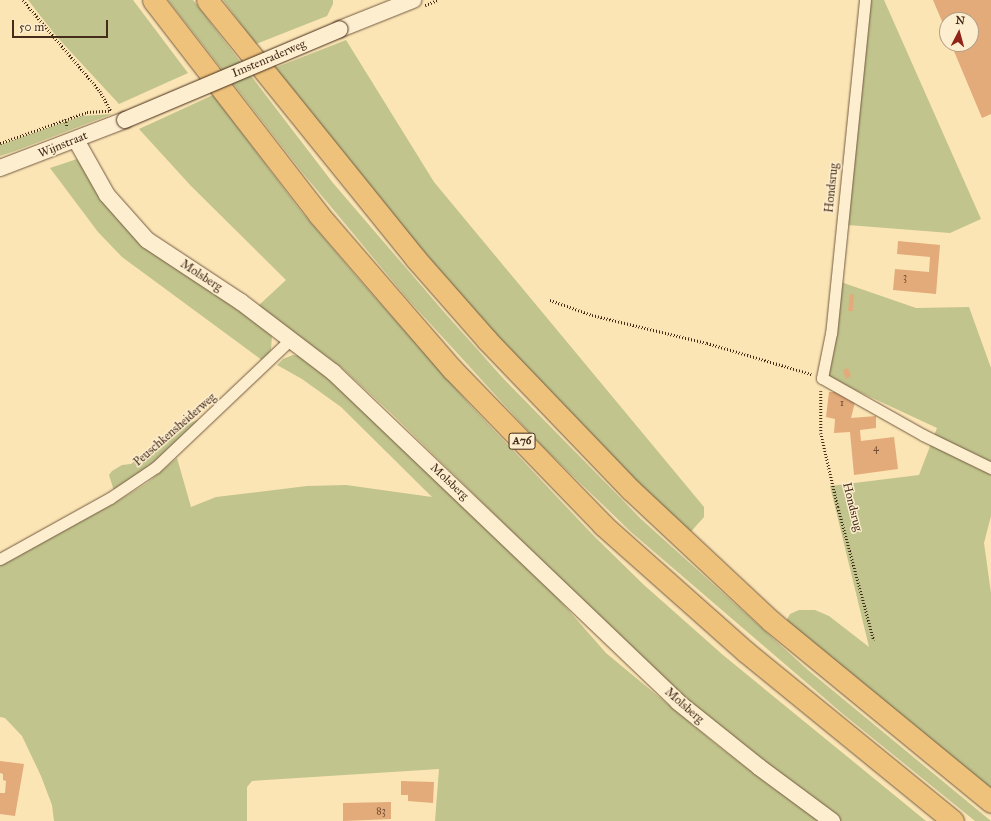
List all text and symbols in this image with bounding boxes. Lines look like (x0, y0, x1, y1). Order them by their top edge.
scale bar (14, 12, 110, 38)
north arrow (939, 12, 979, 52)
text: N (955, 14, 966, 28)
text: 50 m (19, 20, 44, 34)
street label: Imstenraderweg (230, 37, 308, 81)
street label: Wijnstraat (36, 129, 90, 161)
street label: Hondsrug (822, 162, 842, 214)
street label: Molsberg (177, 257, 225, 295)
house number: 3 (903, 272, 907, 284)
street label: Peuschkensheiderweg (131, 390, 219, 470)
house number: 1 (840, 398, 844, 410)
road number: A76 (508, 432, 536, 450)
house number: 4 (873, 443, 879, 455)
street label: Molsberg (427, 461, 471, 503)
street label: Hondsrug (839, 481, 865, 533)
street label: Molsberg (662, 685, 706, 727)
house number: 83 (376, 806, 386, 818)

